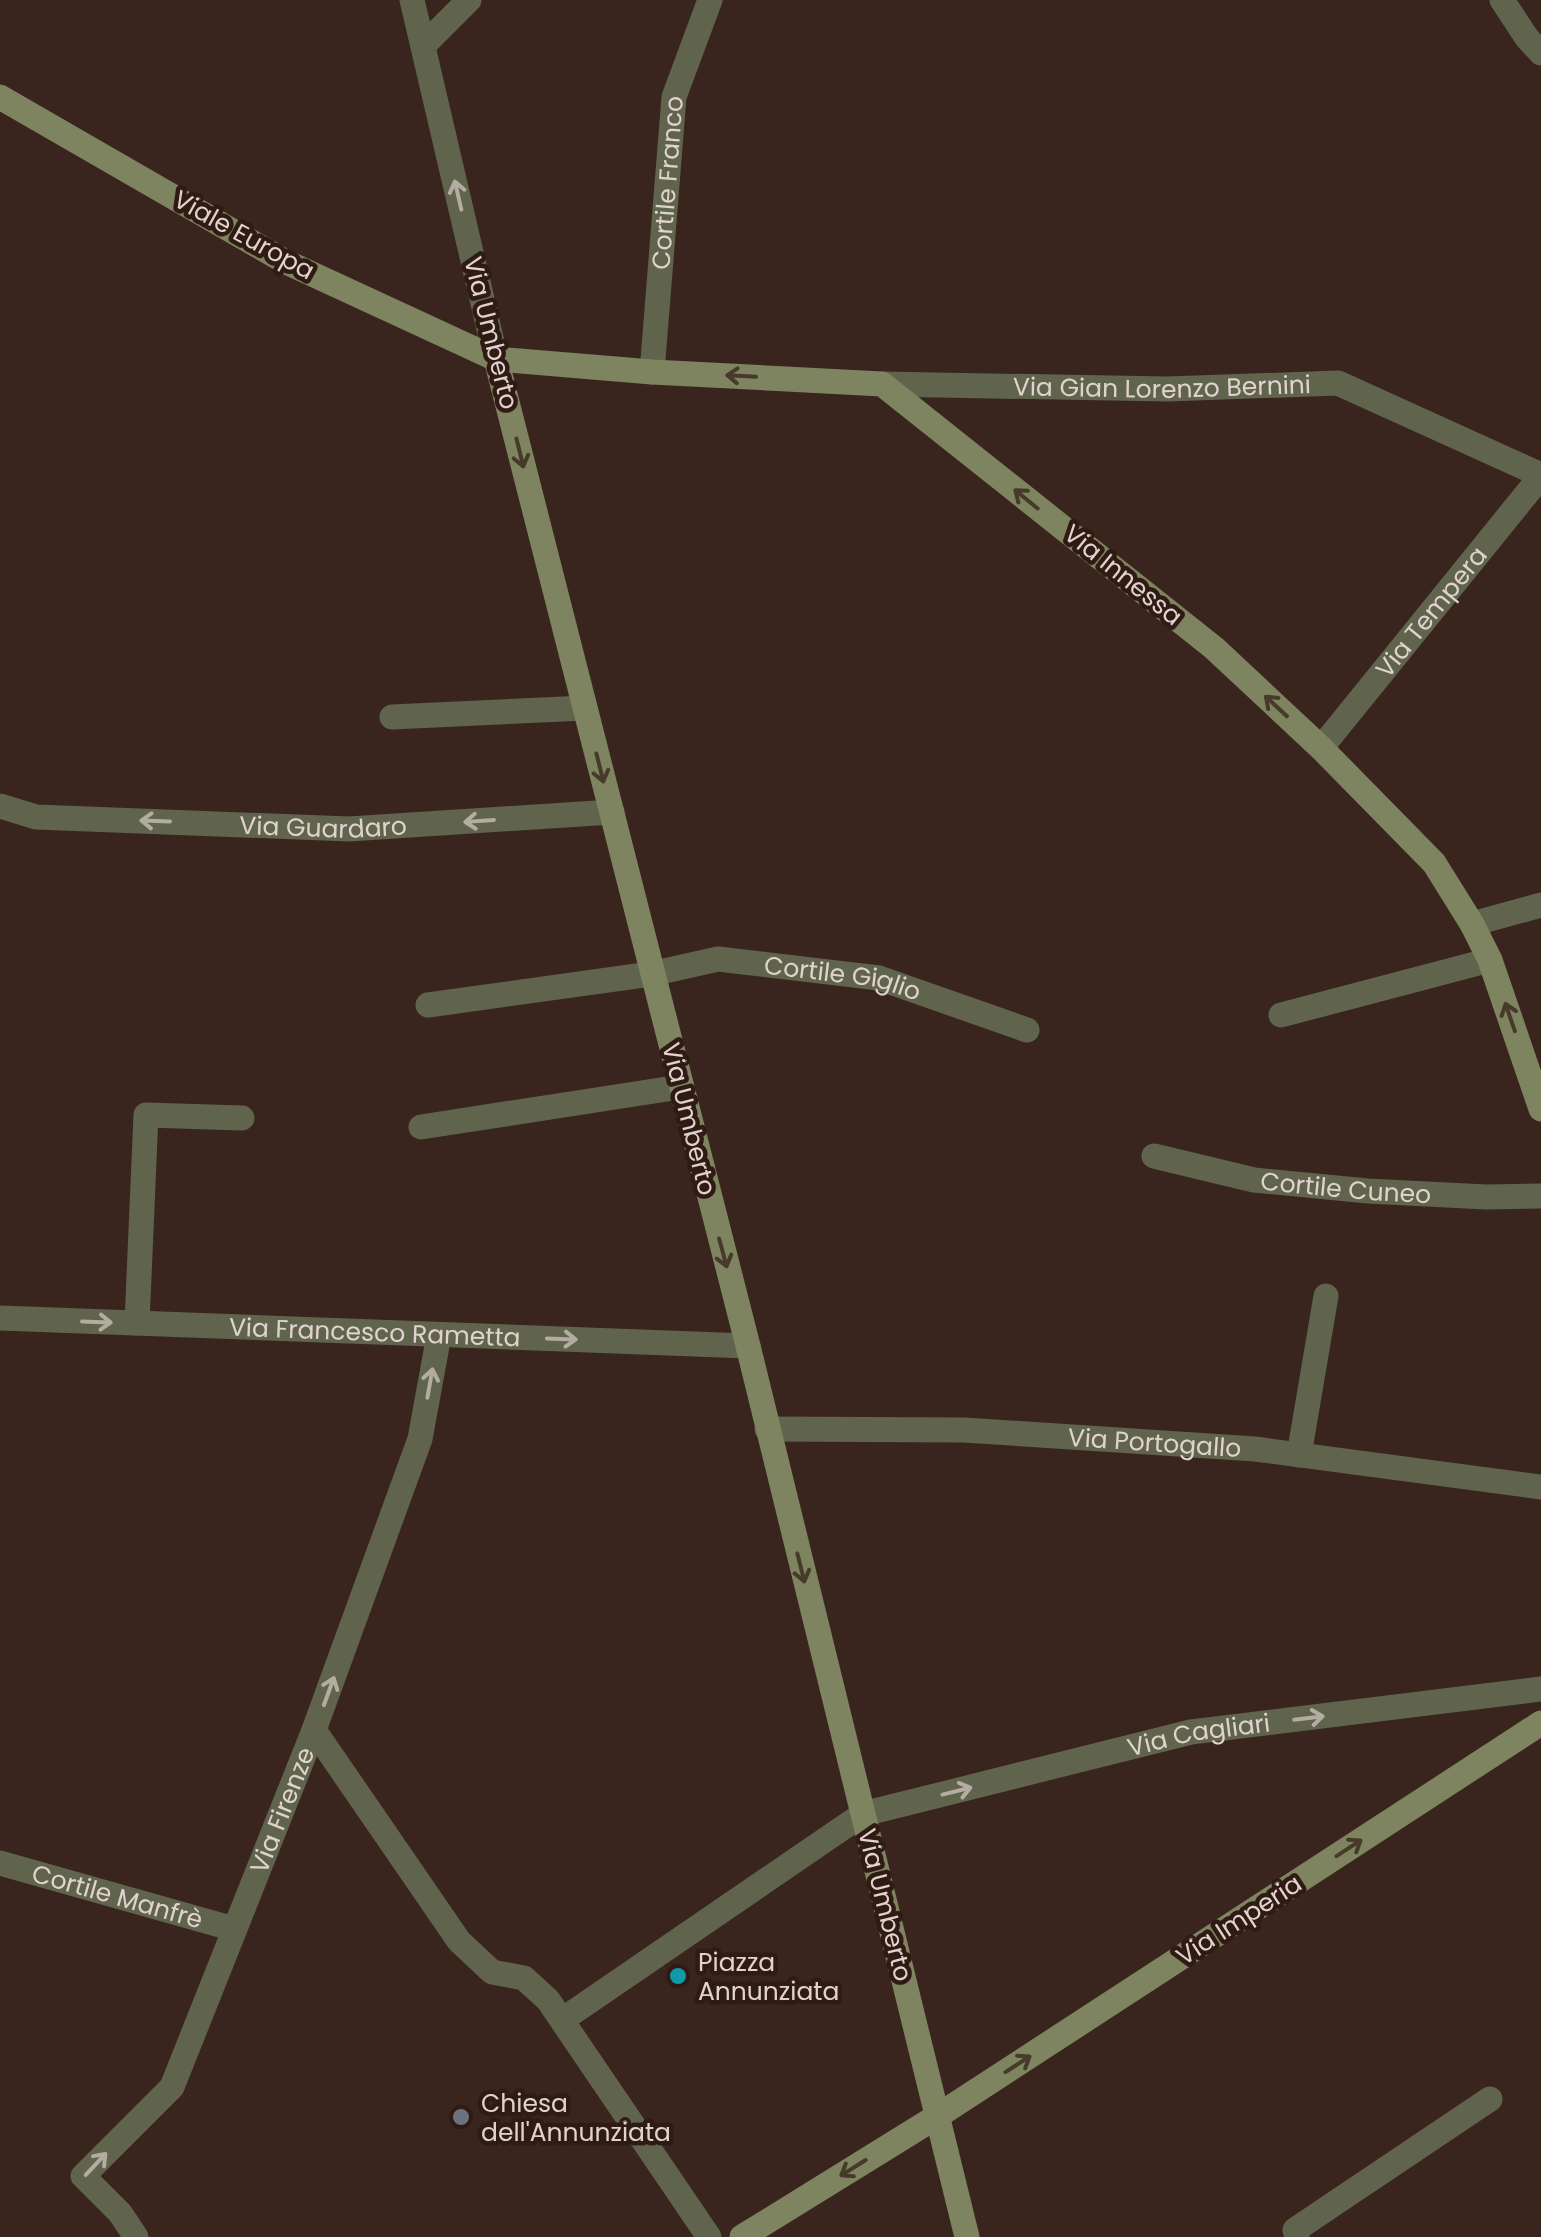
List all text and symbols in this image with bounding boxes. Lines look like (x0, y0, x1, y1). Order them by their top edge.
street label: Cortile Franco (643, 94, 692, 271)
one-way arrow (448, 180, 466, 212)
street label: Viale Europa (167, 182, 321, 288)
street label: Via Umberto (455, 253, 527, 413)
one-way arrow (726, 366, 758, 385)
street label: Via Gian Lorenzo Bernini (1013, 366, 1312, 407)
one-way arrow (512, 437, 531, 468)
one-way arrow (1013, 489, 1040, 510)
street label: Via Innessa (1056, 516, 1190, 634)
street label: Via Tempera (1367, 539, 1495, 685)
one-way arrow (1264, 695, 1289, 718)
one-way arrow (592, 752, 611, 783)
street label: Via Guardaro (239, 807, 408, 847)
one-way arrow (139, 812, 171, 831)
one-way arrow (464, 812, 496, 831)
street label: Cortile Giglio (762, 947, 926, 1009)
one-way arrow (1499, 1001, 1517, 1033)
street label: Via Umberto (653, 1039, 725, 1199)
street label: Cortile Cuneo (1259, 1163, 1432, 1212)
one-way arrow (715, 1237, 734, 1268)
street label: Via Francesco Rametta (228, 1309, 521, 1355)
one-way arrow (81, 1312, 113, 1331)
one-way arrow (546, 1330, 578, 1349)
one-way arrow (421, 1367, 440, 1399)
street label: Via Portogallo (1067, 1419, 1242, 1466)
one-way arrow (793, 1552, 812, 1583)
one-way arrow (321, 1676, 339, 1707)
street label: Via Cagliari (1124, 1705, 1272, 1765)
one-way arrow (1292, 1708, 1325, 1727)
street label: Via Firenze (241, 1742, 323, 1878)
one-way arrow (941, 1780, 972, 1799)
street label: Via Umberto (849, 1825, 921, 1985)
one-way arrow (1334, 1838, 1362, 1859)
street label: Cortile Manfrè (28, 1855, 207, 1937)
street label: Via Imperia (1169, 1866, 1309, 1974)
place label: Piazza Annunziata (698, 1945, 839, 2009)
marker: Piazza Annunziata (667, 1965, 689, 1987)
one-way arrow (1003, 2053, 1031, 2074)
place label: Chiesa dell'Annunziata (481, 2086, 671, 2150)
marker: Chiesa dell'Annunziata (450, 2106, 472, 2128)
one-way arrow (83, 2152, 107, 2178)
one-way arrow (839, 2158, 868, 2178)

